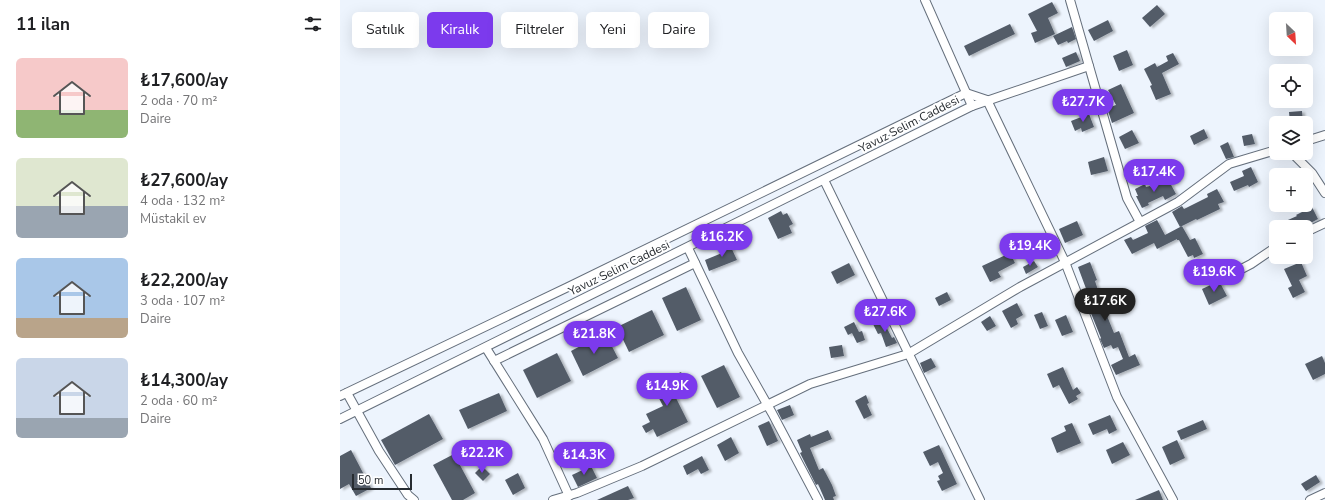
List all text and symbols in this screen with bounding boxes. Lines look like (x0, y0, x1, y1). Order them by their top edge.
chip: Satılık (352, 12, 419, 48)
chip: Kiralık (427, 12, 493, 48)
chip: Filtreler (501, 12, 578, 48)
chip: Yeni (586, 12, 640, 48)
chip: Daire (648, 12, 709, 48)
north arrow (1269, 12, 1313, 56)
map controls (1269, 12, 1313, 264)
text: 11 ilan (16, 13, 70, 36)
icon: filters (302, 13, 324, 35)
button: locate (1269, 64, 1313, 108)
text: ₺17,600/ay (140, 69, 228, 92)
icon: home (48, 74, 96, 122)
pin: ₺27.7K (1050, 89, 1116, 123)
text: 2 oda · 70 m² (140, 92, 218, 110)
street label: Yavuz Selim Caddesi (855, 92, 962, 157)
text: ₺27.7K (1061, 93, 1105, 111)
text: Daire (140, 110, 171, 128)
button: layers (1269, 116, 1313, 160)
pin: ₺17.4K (1121, 159, 1187, 193)
text: ₺17.4K (1132, 163, 1176, 181)
button: + (1269, 168, 1313, 212)
text: ₺27,600/ay (140, 169, 228, 192)
icon: home (48, 174, 96, 222)
text: 4 oda · 132 m² (140, 192, 225, 210)
text: Müstakil ev (140, 210, 206, 228)
button: − (1269, 220, 1313, 264)
pin: ₺16.2K (689, 224, 755, 258)
text: ₺16.2K (700, 228, 744, 246)
pin: ₺19.4K (997, 233, 1063, 267)
street label: Yavuz Selim Caddesi (565, 237, 672, 300)
text: ₺19.4K (1008, 237, 1052, 255)
pin: ₺19.6K (1181, 259, 1247, 293)
text: ₺19.6K (1192, 263, 1236, 281)
text: ₺22,200/ay (140, 269, 228, 292)
icon: home (48, 274, 96, 322)
pin: ₺17.6K (1072, 288, 1138, 322)
text: 3 oda · 107 m² (140, 292, 225, 310)
text: ₺17.6K (1083, 292, 1127, 310)
pin: ₺27.6K (852, 299, 918, 333)
text: ₺27.6K (863, 303, 907, 321)
text: Daire (140, 310, 171, 328)
pin: ₺21.8K (561, 321, 627, 355)
text: ₺21.8K (572, 325, 616, 343)
text: ₺14,300/ay (140, 369, 228, 392)
pin: ₺14.9K (634, 373, 700, 407)
icon: home (48, 374, 96, 422)
text: ₺14.9K (645, 377, 689, 395)
text: 2 oda · 60 m² (140, 392, 218, 410)
text: Daire (140, 410, 171, 428)
pin: ₺22.2K (449, 440, 515, 474)
pin: ₺14.3K (551, 442, 617, 476)
text: ₺22.2K (460, 444, 504, 462)
text: ₺14.3K (562, 446, 606, 464)
scale bar (352, 472, 412, 491)
text: 50 m (358, 473, 383, 488)

